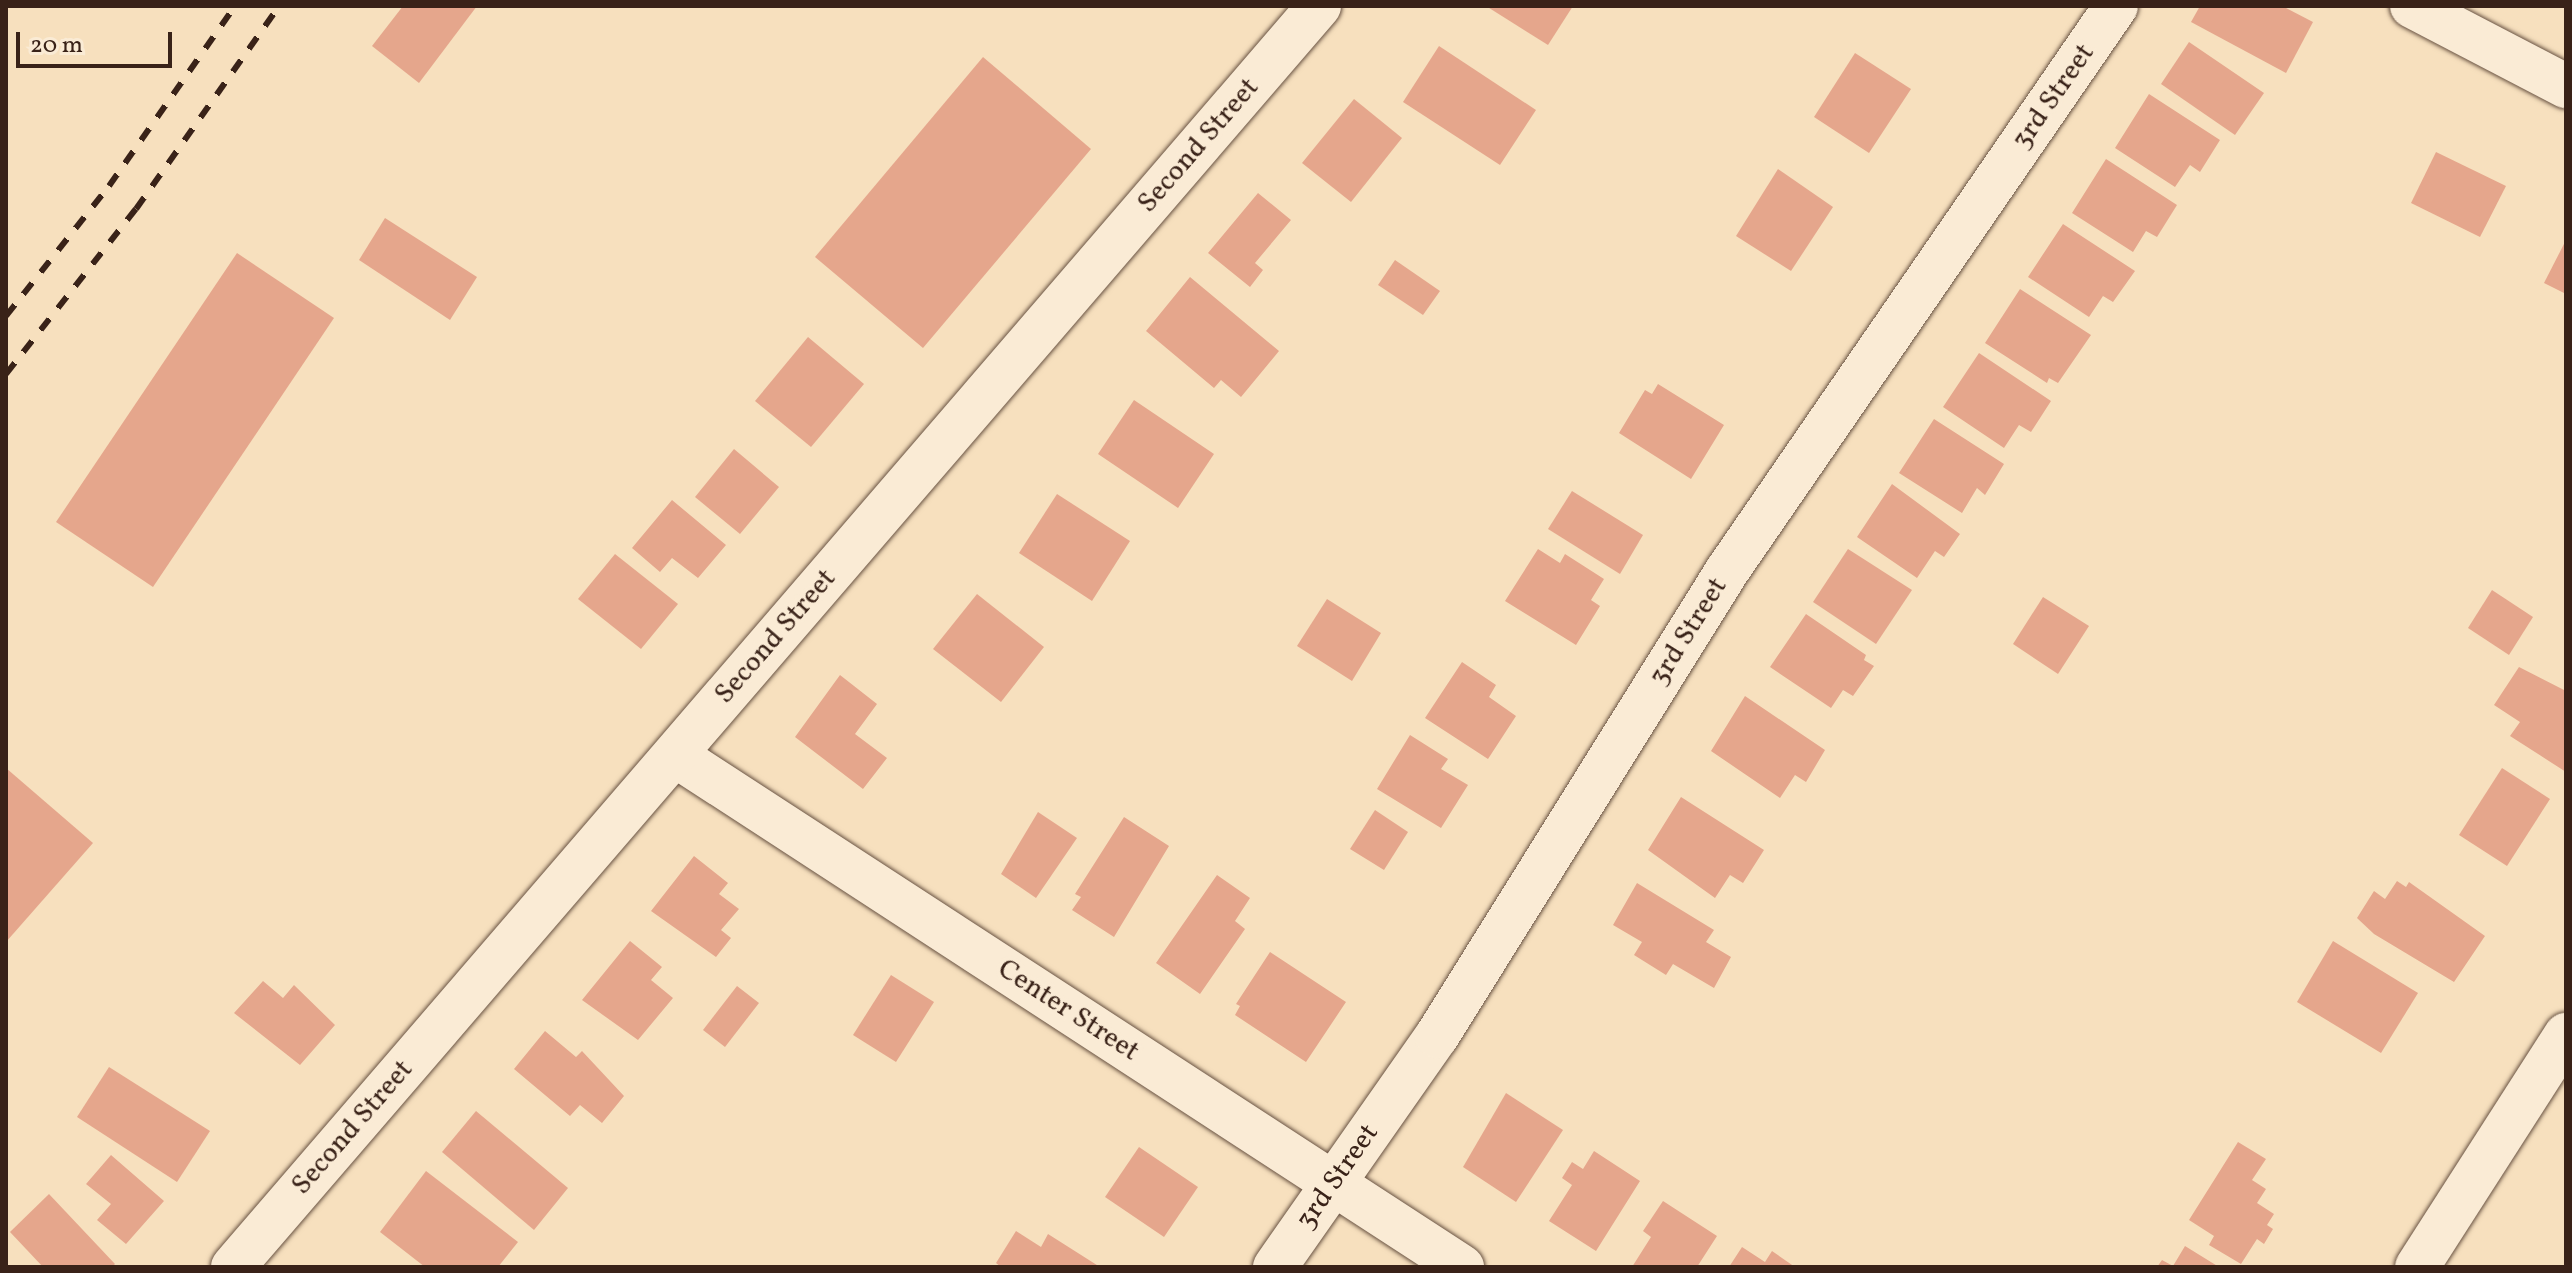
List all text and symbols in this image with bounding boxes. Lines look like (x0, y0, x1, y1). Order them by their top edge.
scale bar (20, 16, 176, 66)
text: 20 m (30, 29, 83, 63)
street label: 3rd Street (2006, 38, 2102, 156)
street label: Second Street (1131, 72, 1267, 220)
street label: Second Street (708, 563, 844, 711)
street label: 3rd Street (1643, 572, 1735, 692)
street label: Center Street (991, 953, 1145, 1069)
street label: Second Street (285, 1054, 421, 1202)
street label: 3rd Street (1290, 1118, 1386, 1236)

